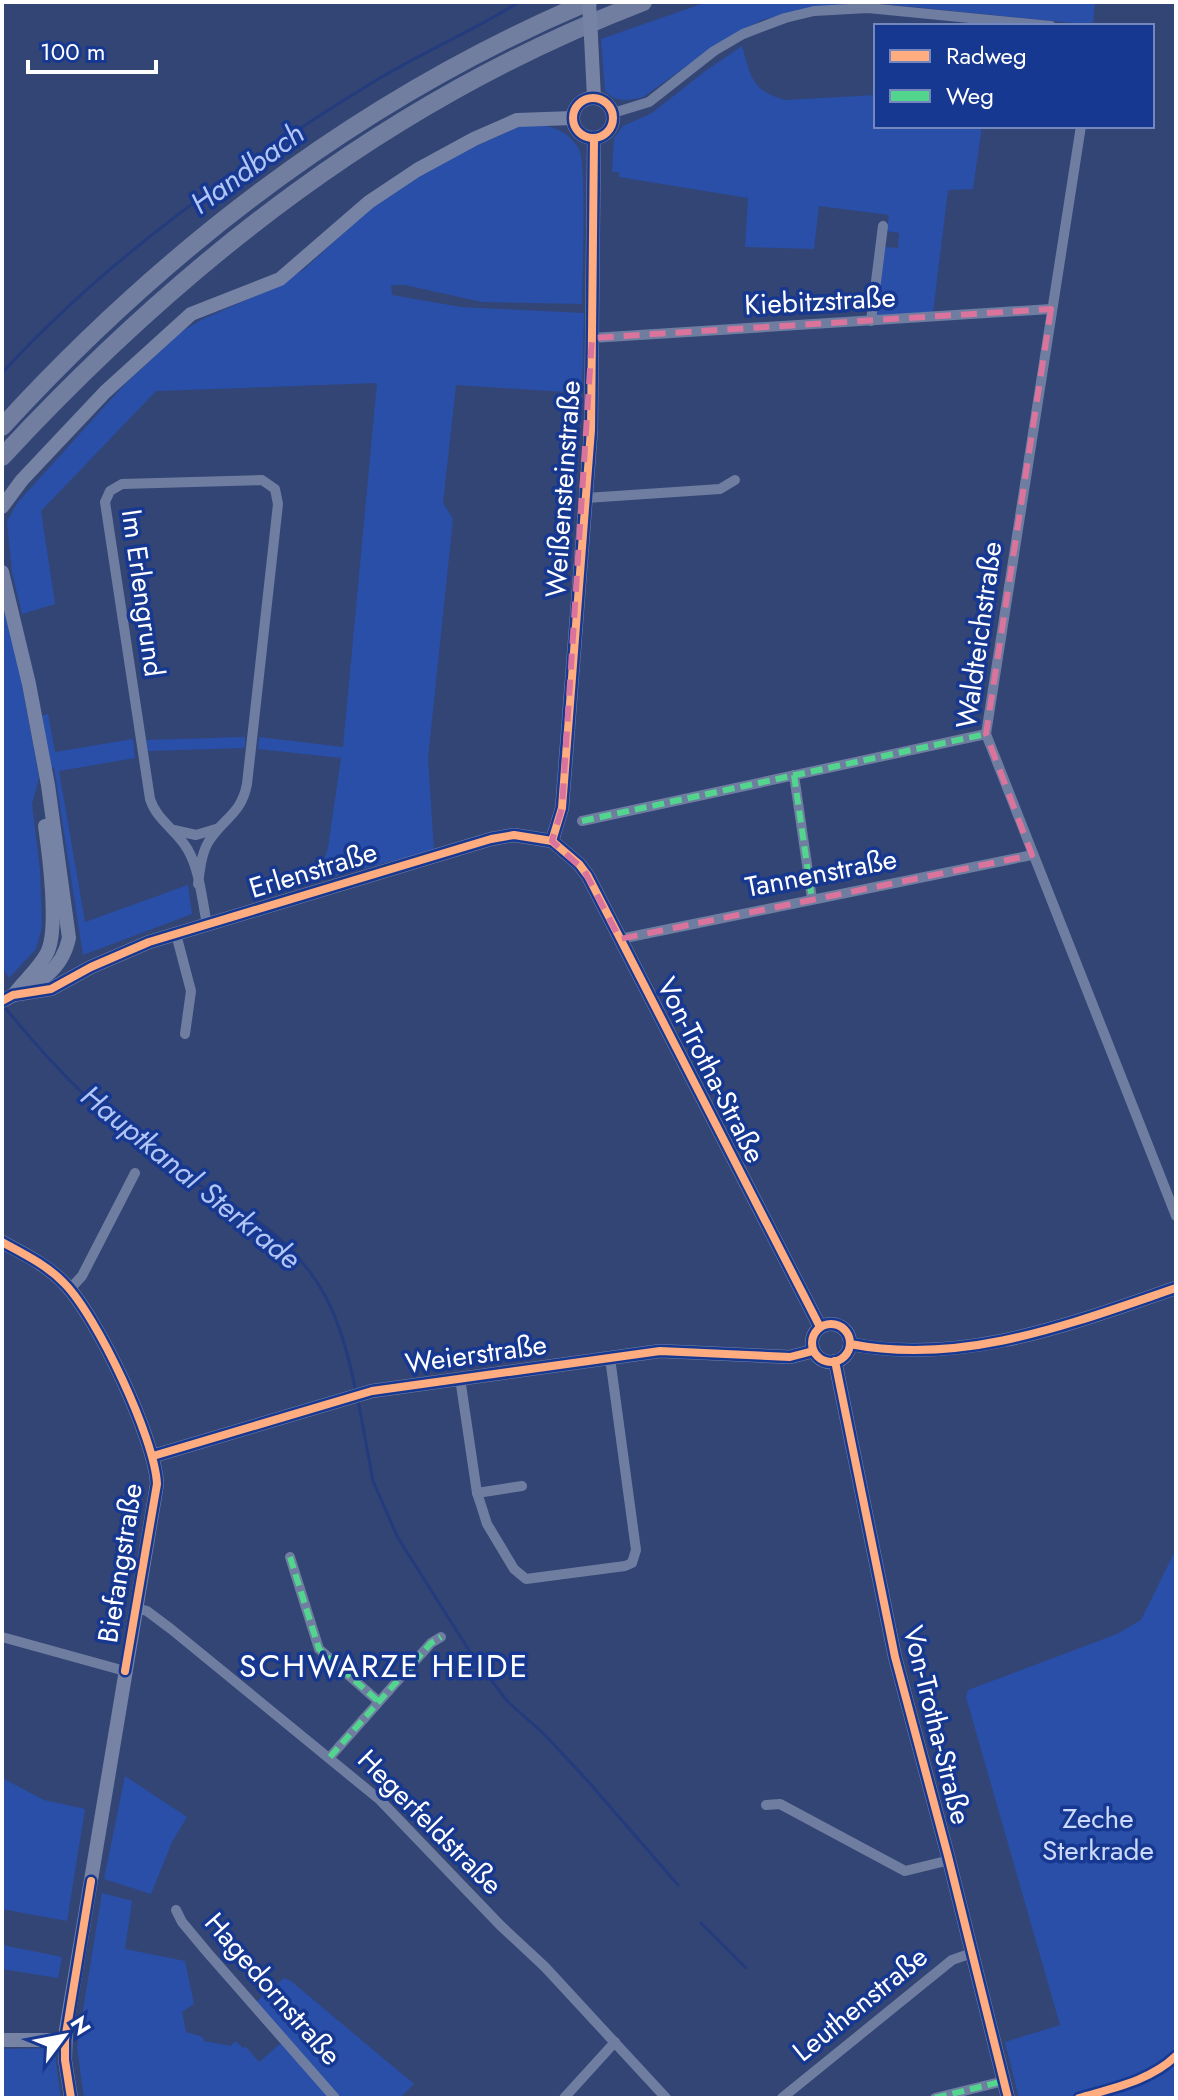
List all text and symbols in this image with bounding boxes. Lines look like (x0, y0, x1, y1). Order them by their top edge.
scale bar (28, 24, 156, 74)
legend (874, 24, 1154, 128)
text: 100 m (40, 34, 106, 69)
text: Radweg (946, 38, 1027, 73)
text: Weg (946, 78, 994, 113)
water label: Handbach (181, 112, 313, 224)
street label: Kiebitzstraße (743, 277, 897, 325)
street label: Weißensteinstraße (535, 379, 591, 599)
street label: Im Erlengrund (111, 507, 175, 679)
street label: Waldteichstraße (946, 539, 1012, 731)
street label: Erlenstraße (244, 831, 382, 909)
street label: Tannenstraße (742, 838, 900, 908)
street label: Von-Trotha-Straße (647, 970, 775, 1170)
water label: Hauptkanal Sterkrade (72, 1075, 310, 1279)
street label: Weierstraße (403, 1324, 549, 1384)
street label: Biefangstraße (87, 1480, 153, 1646)
street label: Von-Trotha-Straße (892, 1621, 982, 1829)
district label: SCHWARZE HEIDE (239, 1643, 529, 1689)
street label: Hegerfeldstraße (348, 1740, 512, 1904)
park label: Zeche Sterkrade (1042, 1798, 1154, 1871)
street label: Hagedornstraße (195, 1904, 351, 2074)
street label: Leuthenstraße (784, 1937, 936, 2071)
north arrow (24, 1996, 104, 2076)
text: N (63, 2010, 99, 2041)

